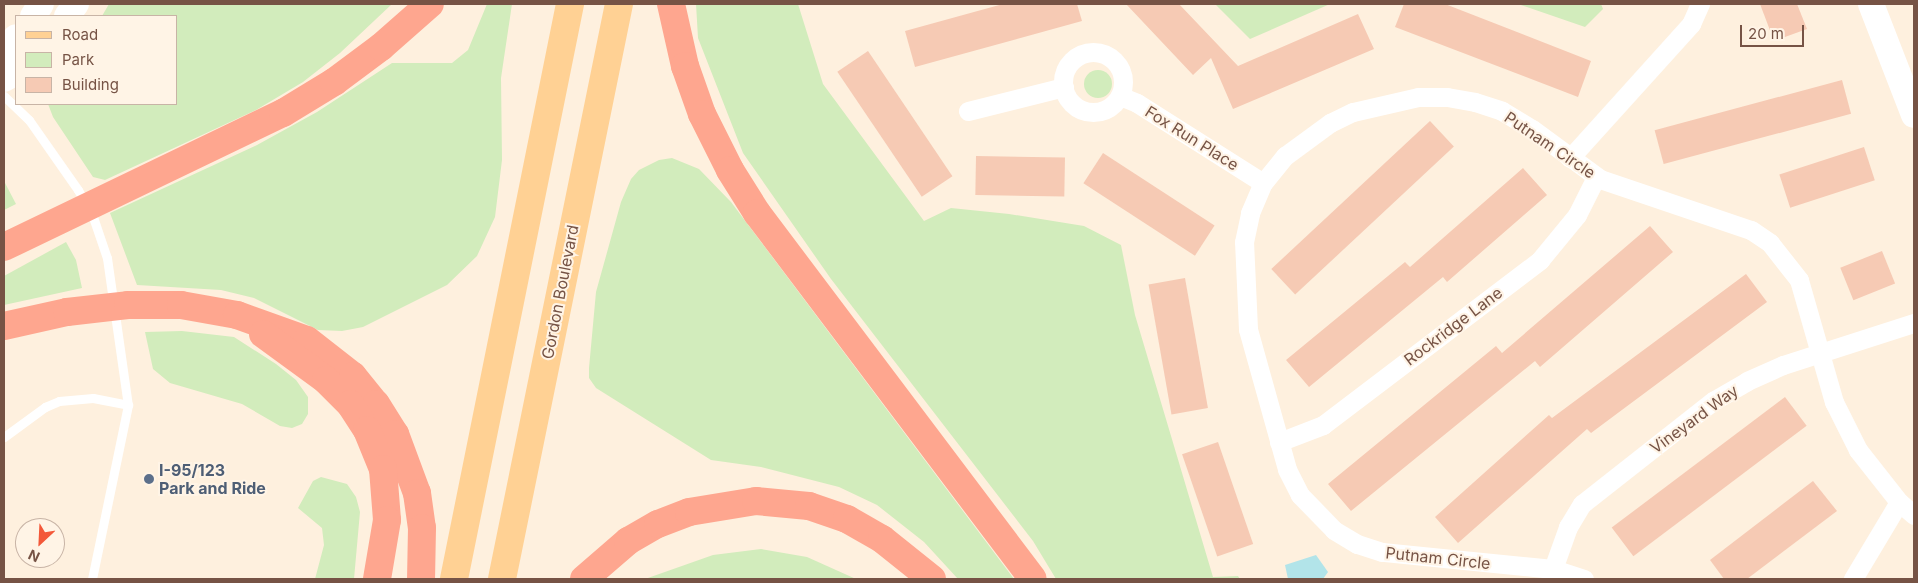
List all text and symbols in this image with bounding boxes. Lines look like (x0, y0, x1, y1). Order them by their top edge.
legend (15, 15, 178, 105)
scale bar (1743, 15, 1807, 47)
text: 20 m (1748, 24, 1784, 43)
text: Road (62, 25, 98, 44)
text: Park (62, 50, 94, 69)
text: Building (62, 75, 119, 94)
street label: Fox Run Place (1142, 102, 1242, 174)
street label: Putnam Circle (1501, 108, 1599, 182)
street label: Gordon Boulevard (538, 223, 582, 361)
street label: Rockridge Lane (1400, 283, 1506, 369)
street label: Vineyard Way (1646, 381, 1742, 457)
place label: I-95/123 Park and Ride (159, 460, 266, 498)
marker: I-95/123 Park and Ride (143, 473, 155, 485)
north arrow (15, 518, 65, 568)
street label: Putnam Circle (1385, 543, 1491, 573)
text: N (25, 546, 42, 566)

